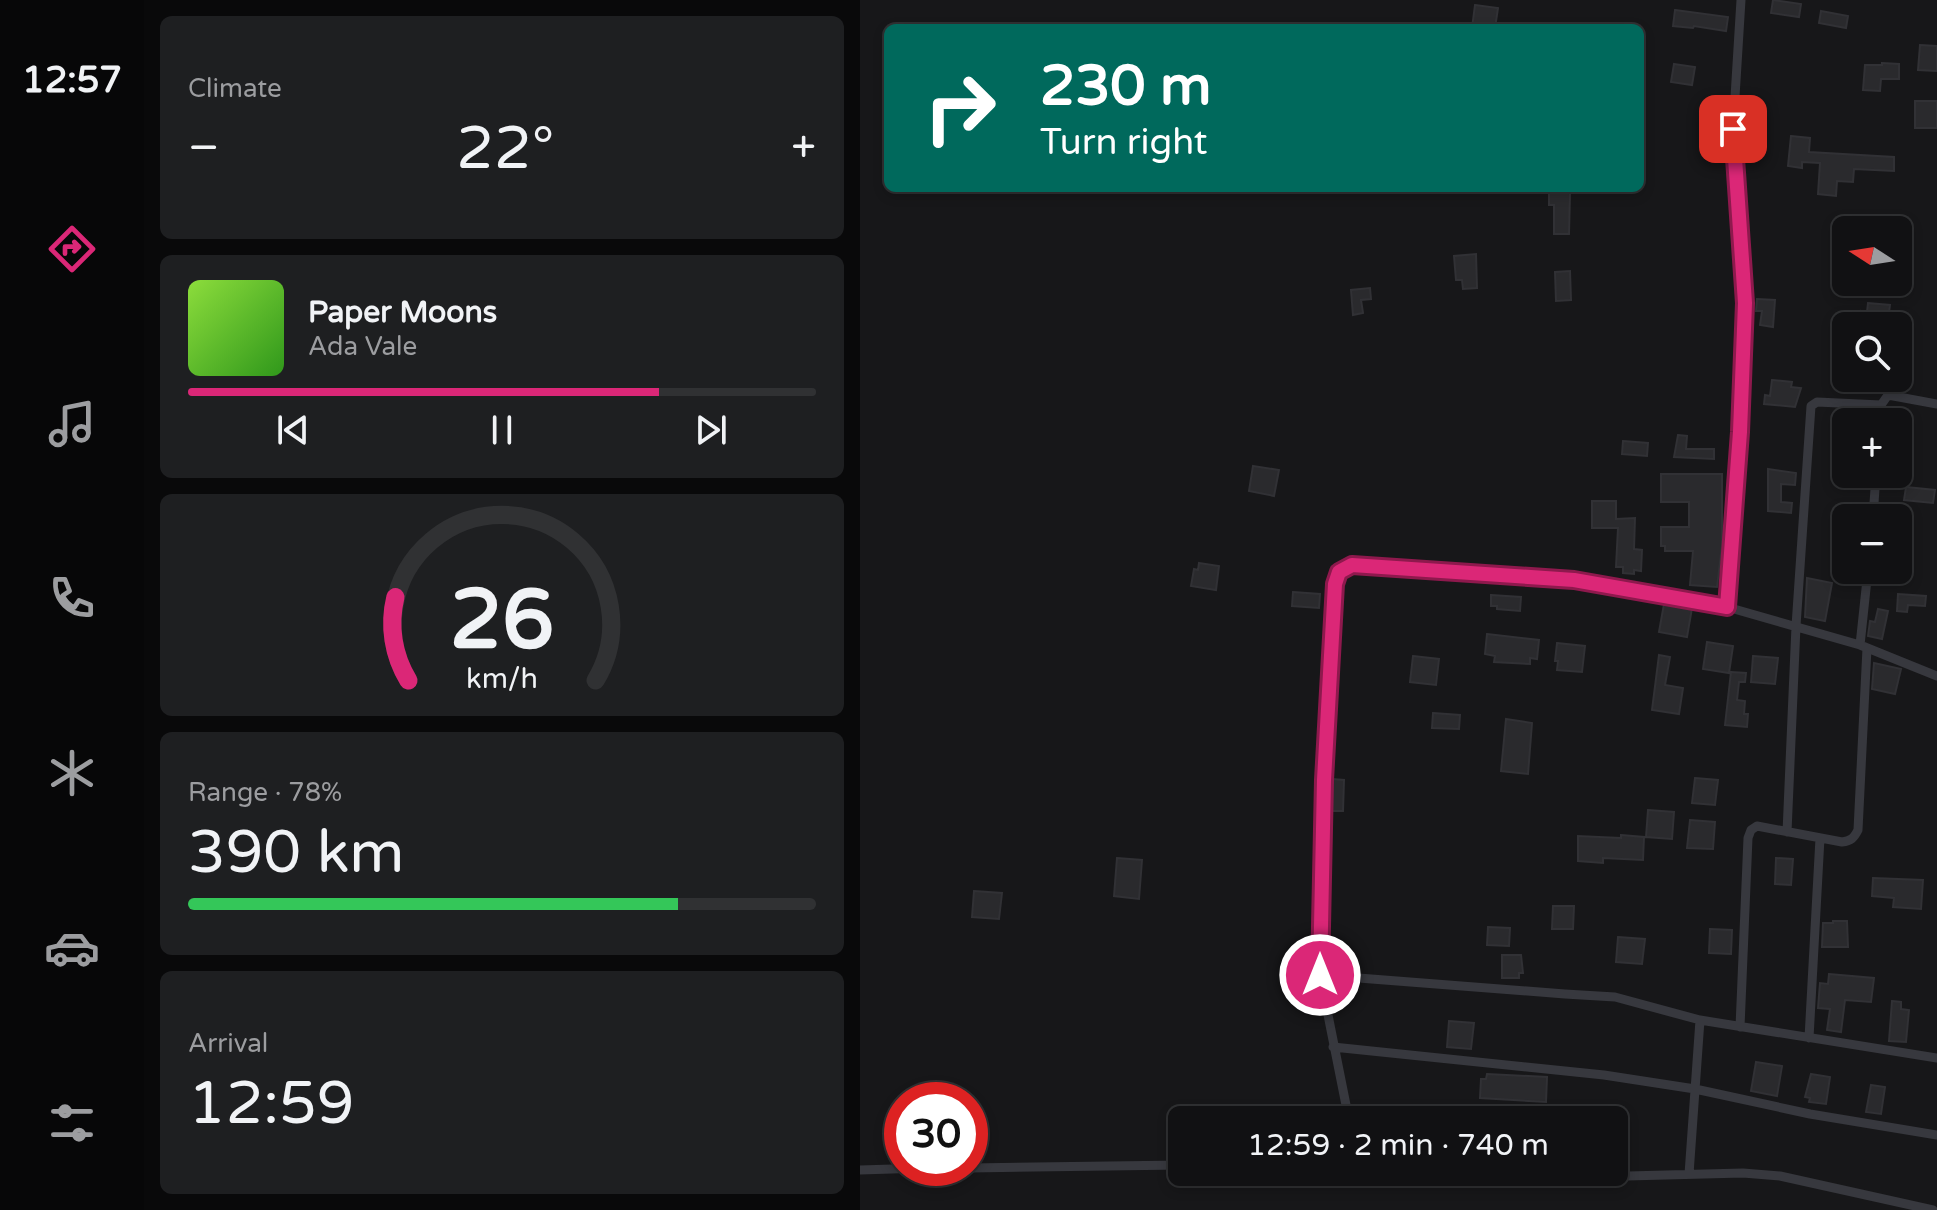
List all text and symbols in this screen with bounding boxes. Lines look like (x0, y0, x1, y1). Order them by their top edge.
text: 230 m (1040, 53, 1211, 120)
icon: right (908, 56, 1012, 160)
text: 12:57 (22, 59, 122, 102)
text: Climate (188, 73, 282, 104)
pin (1699, 95, 1767, 163)
icon: arrive (1711, 107, 1755, 151)
text: 22° (456, 113, 554, 185)
text: Turn right (1040, 121, 1207, 164)
text: − (188, 122, 219, 175)
text: + (791, 122, 816, 175)
north arrow (1832, 216, 1912, 296)
map controls (1832, 216, 1912, 584)
icon: directions (44, 221, 100, 277)
text: Paper Moons (308, 294, 497, 331)
button: search (1832, 312, 1912, 392)
text: Ada Vale (308, 331, 417, 362)
icon: music (44, 396, 100, 452)
icon: previous (271, 408, 315, 452)
icon: pause (480, 408, 524, 452)
icon: next (689, 408, 733, 452)
button: + (1832, 408, 1912, 488)
button: − (1832, 504, 1912, 584)
icon: phone (44, 570, 100, 626)
text: 26 (450, 571, 554, 671)
text: km/h (466, 662, 538, 696)
icon: climate (44, 745, 100, 801)
text: Range · 78% (188, 777, 342, 808)
text: 390 km (188, 817, 404, 889)
icon: car (44, 920, 100, 976)
position arrow (1278, 933, 1362, 1017)
text: Arrival (188, 1028, 268, 1059)
text: 12:59 (188, 1068, 354, 1140)
speed limit sign: 30 (884, 1082, 988, 1186)
icon: filters (44, 1095, 100, 1151)
text: 12:59 · 2 min · 740 m (1247, 1127, 1549, 1164)

